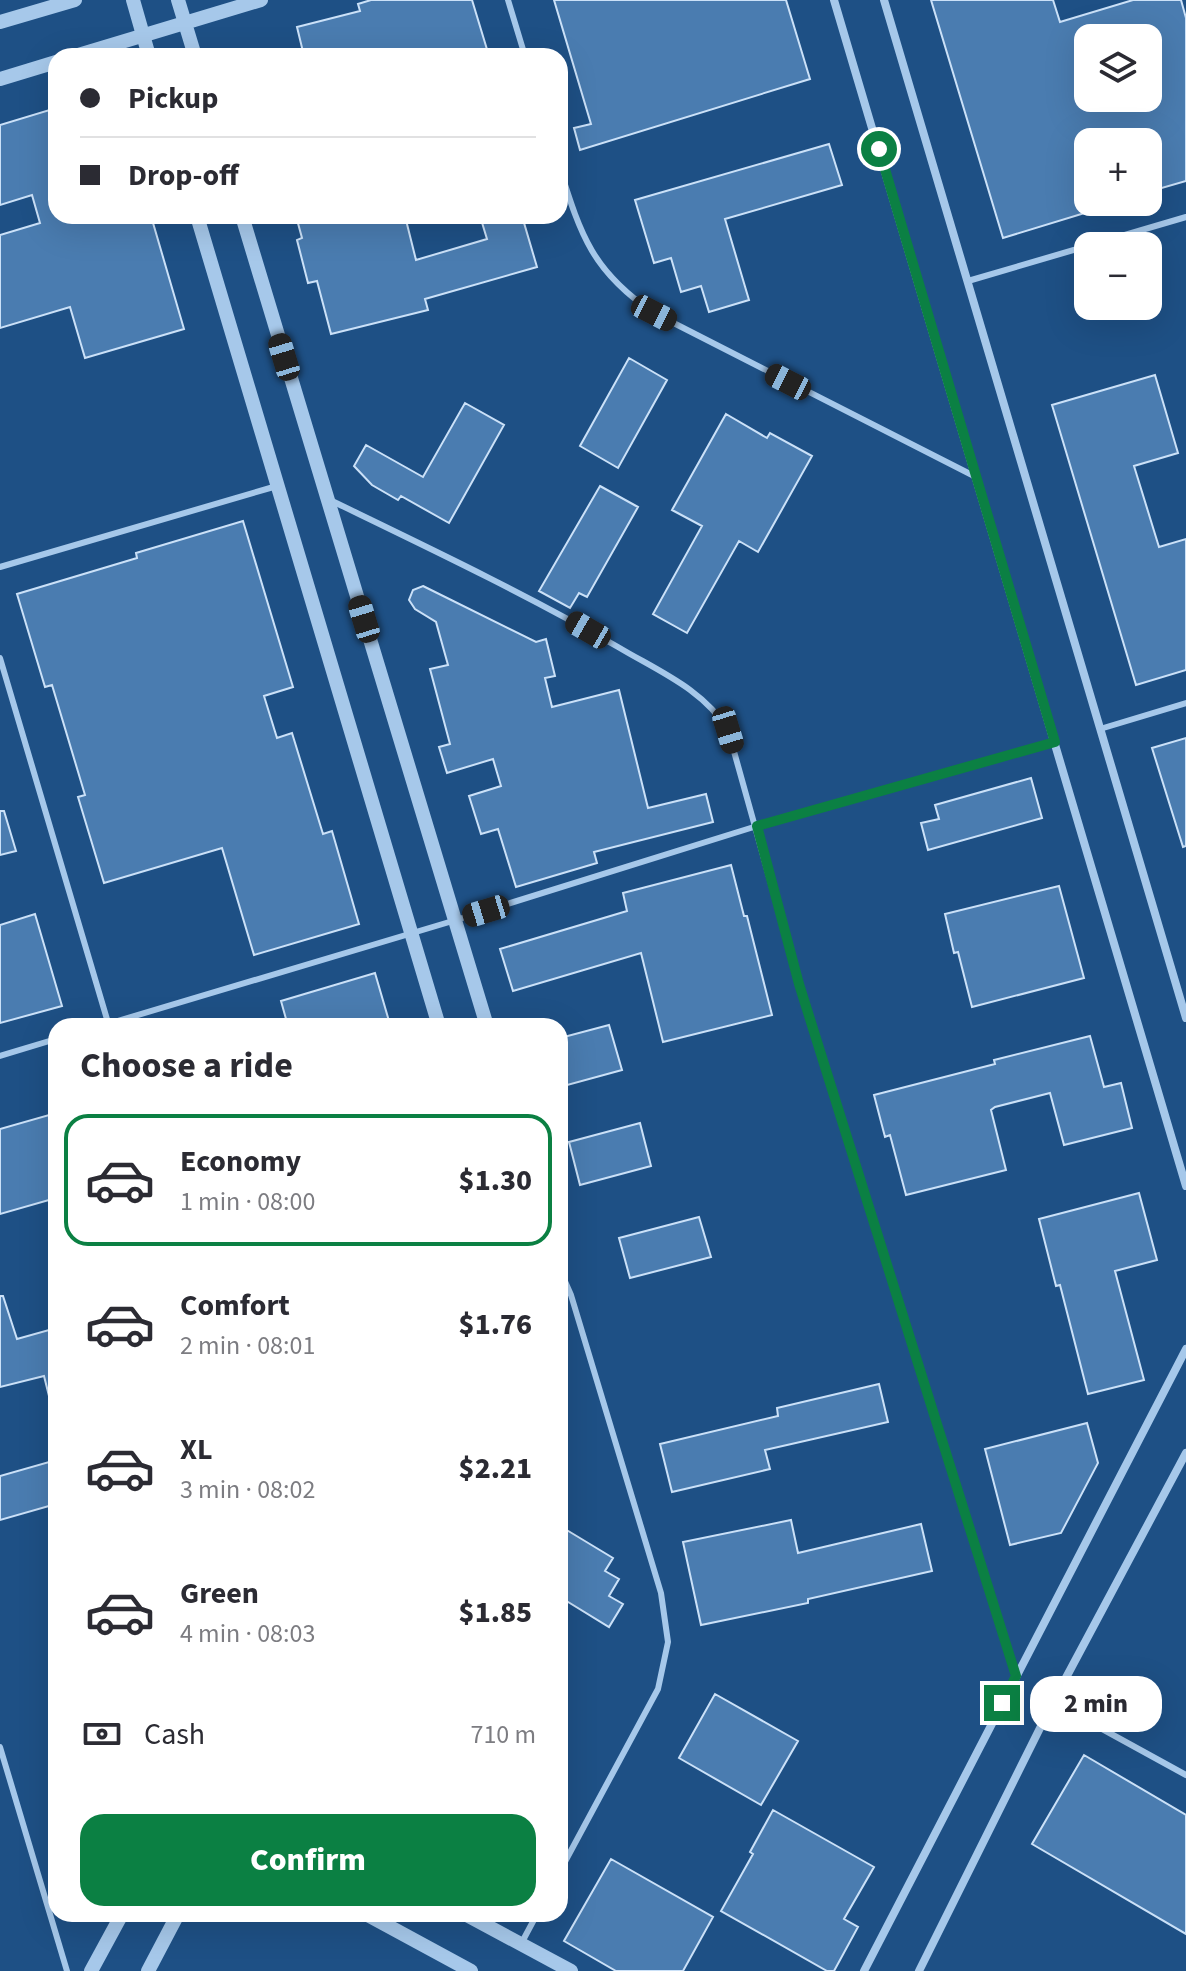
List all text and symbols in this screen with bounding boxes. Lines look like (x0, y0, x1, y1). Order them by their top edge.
map controls (1074, 24, 1162, 320)
button: layers (1074, 24, 1162, 112)
text: Pickup (128, 77, 218, 120)
button: + (1074, 128, 1162, 216)
route start (861, 131, 897, 167)
text: Drop-off (128, 154, 239, 197)
button: − (1074, 232, 1162, 320)
car (627, 291, 681, 335)
car (266, 331, 302, 383)
car (761, 360, 815, 404)
car (346, 593, 382, 645)
car (561, 608, 615, 652)
car (710, 704, 746, 756)
car (460, 893, 512, 929)
text: Choose a ride (80, 1040, 293, 1091)
text: Economy (180, 1140, 301, 1183)
icon: car (84, 1144, 156, 1216)
text: $1.30 (459, 1159, 532, 1202)
text: 1 min · 08:00 (180, 1183, 315, 1220)
text: Comfort (180, 1284, 290, 1327)
icon: car (84, 1288, 156, 1360)
text: $1.76 (459, 1303, 532, 1346)
text: 2 min · 08:01 (180, 1327, 315, 1364)
text: XL (180, 1428, 213, 1471)
icon: car (84, 1432, 156, 1504)
text: $2.21 (459, 1447, 532, 1490)
text: 3 min · 08:02 (180, 1471, 315, 1508)
text: Green (180, 1572, 259, 1615)
icon: car (84, 1576, 156, 1648)
text: $1.85 (459, 1591, 532, 1634)
text: 4 min · 08:03 (180, 1615, 315, 1652)
callout: 2 min (1030, 1675, 1162, 1731)
route end (984, 1685, 1020, 1721)
text: 2 min (1064, 1685, 1128, 1722)
icon: cash (80, 1712, 124, 1756)
text: Cash (144, 1713, 205, 1756)
text: 710 m (470, 1716, 536, 1753)
button: Confirm (80, 1814, 536, 1906)

